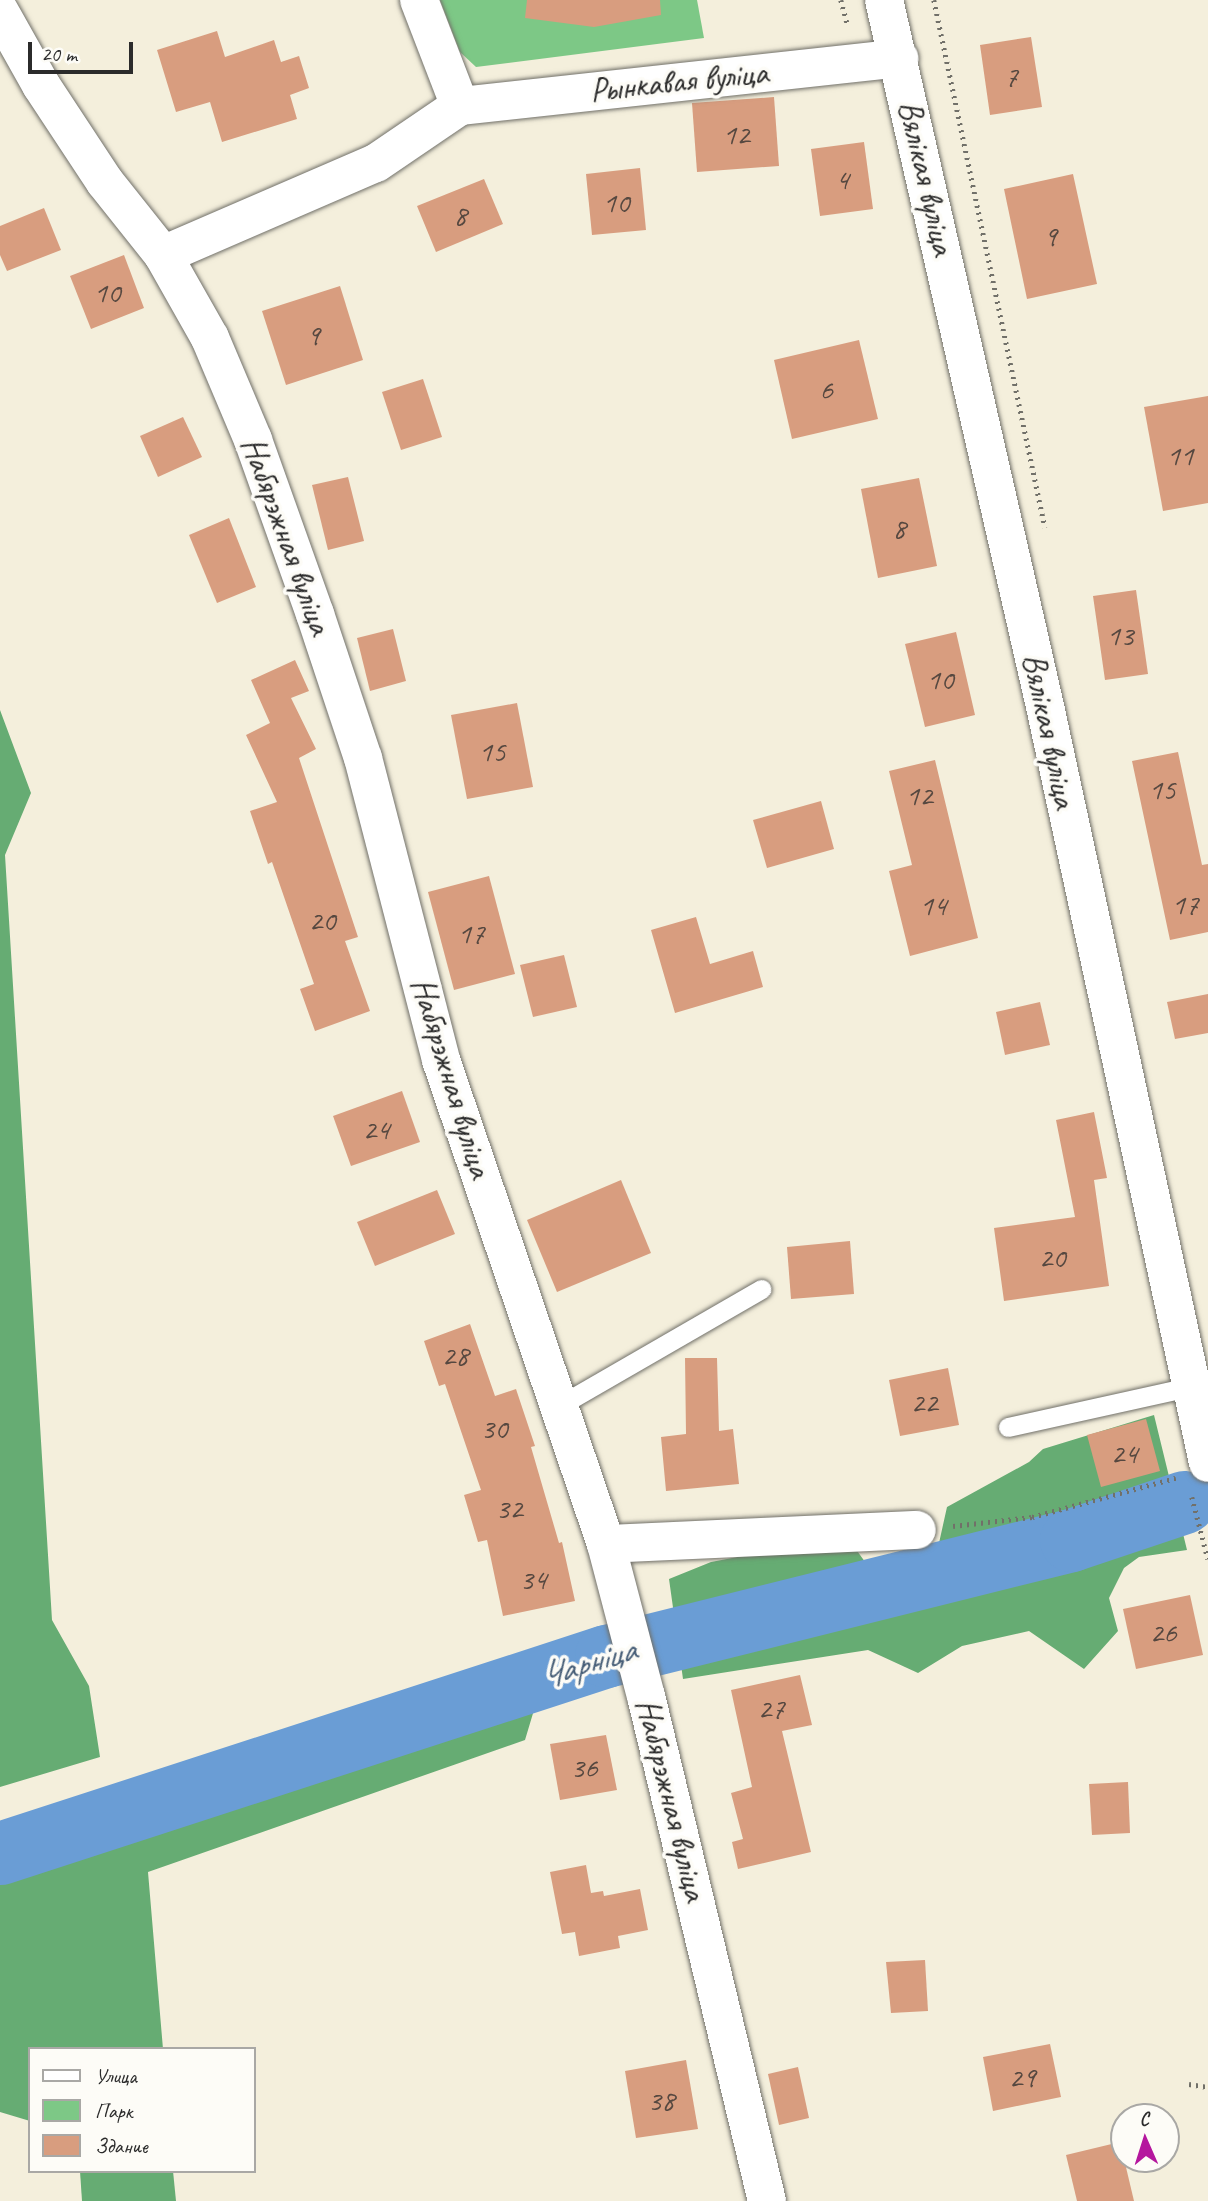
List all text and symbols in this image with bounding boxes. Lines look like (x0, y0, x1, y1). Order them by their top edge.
scale bar (32, 28, 136, 72)
text: 20 m (41, 41, 77, 67)
street label: Рынкавая вуліца (588, 53, 770, 111)
house number: 7 (1004, 58, 1018, 94)
street label: Вялікая вуліца (889, 97, 963, 259)
house number: 12 (723, 116, 749, 152)
house number: 4 (835, 161, 849, 197)
house number: 10 (603, 184, 629, 220)
house number: 8 (453, 197, 467, 233)
house number: 9 (1043, 218, 1057, 254)
house number: 10 (94, 274, 120, 310)
house number: 9 (306, 317, 320, 353)
house number: 6 (819, 371, 833, 407)
street label: Набярэжная вуліца (232, 433, 340, 639)
house number: 11 (1167, 437, 1193, 473)
house number: 8 (892, 510, 906, 546)
house number: 13 (1107, 617, 1133, 653)
street label: Вялікая вуліца (1013, 650, 1085, 812)
house number: 10 (927, 661, 953, 697)
house number: 15 (479, 733, 505, 769)
house number: 15 (1149, 771, 1175, 807)
house number: 12 (906, 777, 932, 813)
house number: 17 (1172, 886, 1198, 922)
house number: 14 (920, 887, 946, 923)
house number: 20 (309, 902, 335, 938)
house number: 17 (458, 915, 484, 951)
street label: Набярэжная вуліца (402, 974, 500, 1182)
house number: 24 (363, 1111, 389, 1147)
house number: 20 (1039, 1239, 1065, 1275)
house number: 28 (442, 1337, 468, 1373)
house number: 22 (911, 1384, 937, 1420)
house number: 30 (481, 1410, 507, 1446)
house number: 24 (1111, 1435, 1137, 1471)
house number: 32 (496, 1490, 522, 1526)
house number: 34 (520, 1561, 546, 1597)
house number: 26 (1150, 1614, 1176, 1650)
water label: Чарніца (535, 1629, 641, 1697)
house number: 27 (758, 1690, 784, 1726)
street label: Набярэжная вуліца (627, 1696, 715, 1904)
house number: 36 (571, 1749, 597, 1785)
legend (28, 2047, 256, 2173)
house number: 29 (1009, 2059, 1035, 2095)
text: Улица (95, 2063, 137, 2089)
house number: 38 (648, 2082, 674, 2118)
text: Парк (95, 2098, 132, 2124)
north arrow (1110, 2103, 1180, 2173)
text: С (1139, 2107, 1149, 2131)
text: Здание (95, 2133, 148, 2159)

